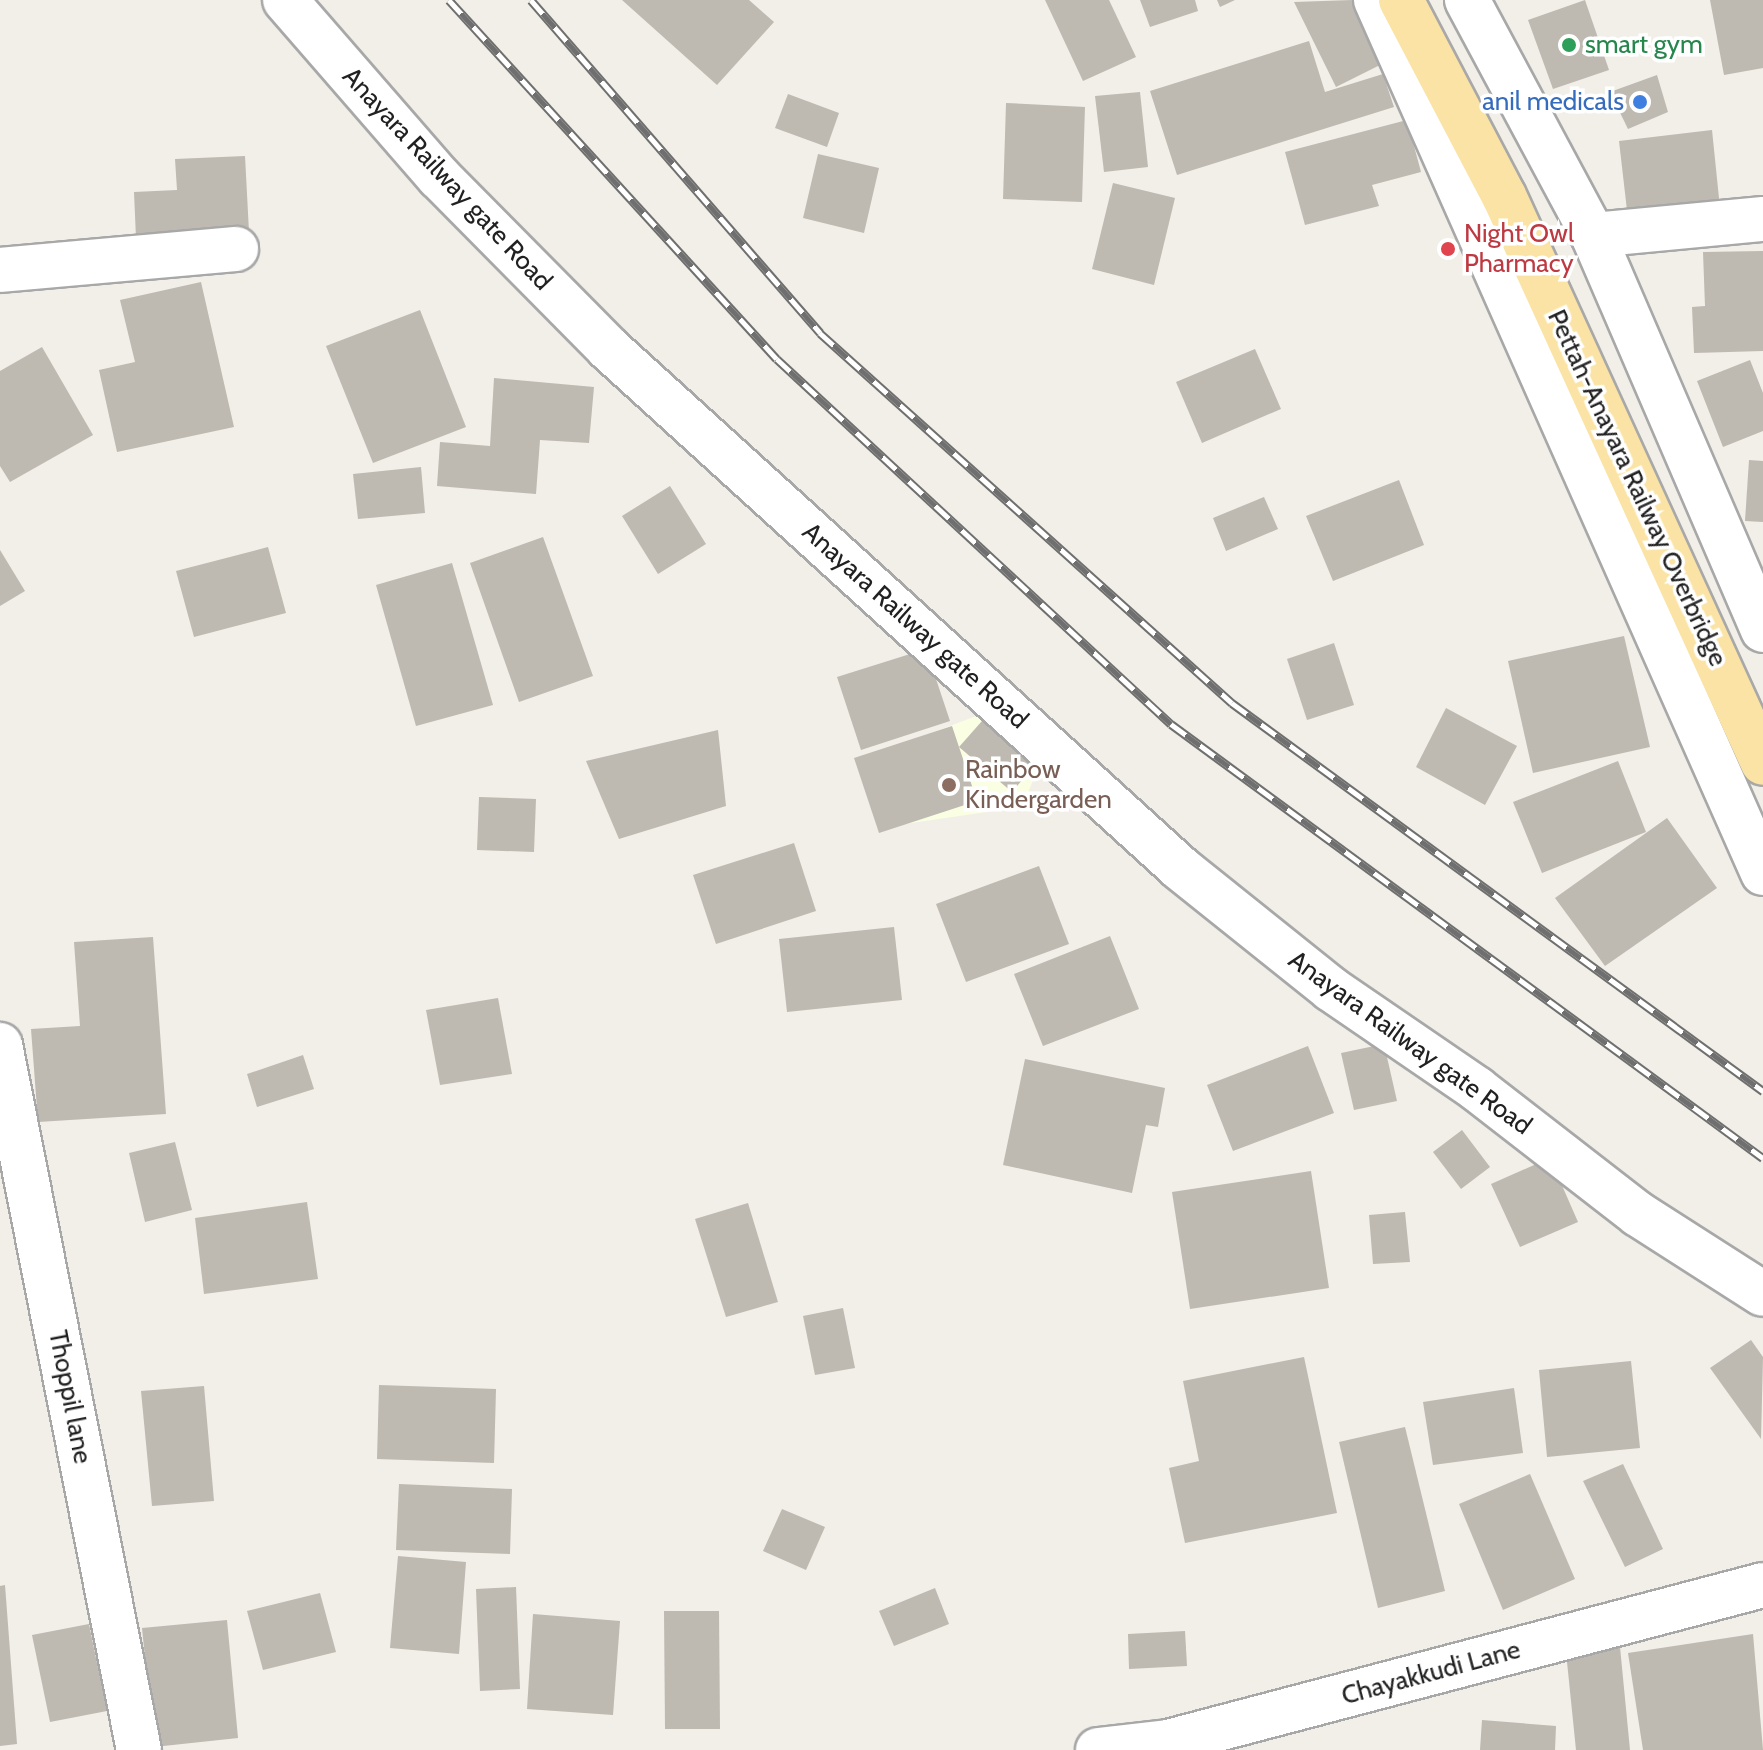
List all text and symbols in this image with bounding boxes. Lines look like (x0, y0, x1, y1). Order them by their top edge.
place label: smart gym (1585, 29, 1703, 61)
marker: smart gym (1560, 36, 1578, 54)
street label: Anayara Railway gate Road (336, 61, 558, 297)
place label: anil medicals (1482, 86, 1624, 118)
marker: anil medicals (1631, 93, 1649, 111)
place label: Night Owl Pharmacy (1464, 218, 1574, 280)
marker: Night Owl Pharmacy (1439, 240, 1457, 258)
street label: Pettah-Anayara Railway Overbridge (1541, 305, 1733, 671)
street label: Anayara Railway gate Road (796, 516, 1034, 736)
place label: Rainbow Kindergarden (965, 754, 1112, 816)
marker: Rainbow Kindergarden (940, 776, 958, 794)
street label: Anayara Railway gate Road (1282, 944, 1538, 1142)
street label: Thoppil lane (42, 1328, 98, 1466)
street label: Chayakkudi Lane (1338, 1634, 1524, 1712)

